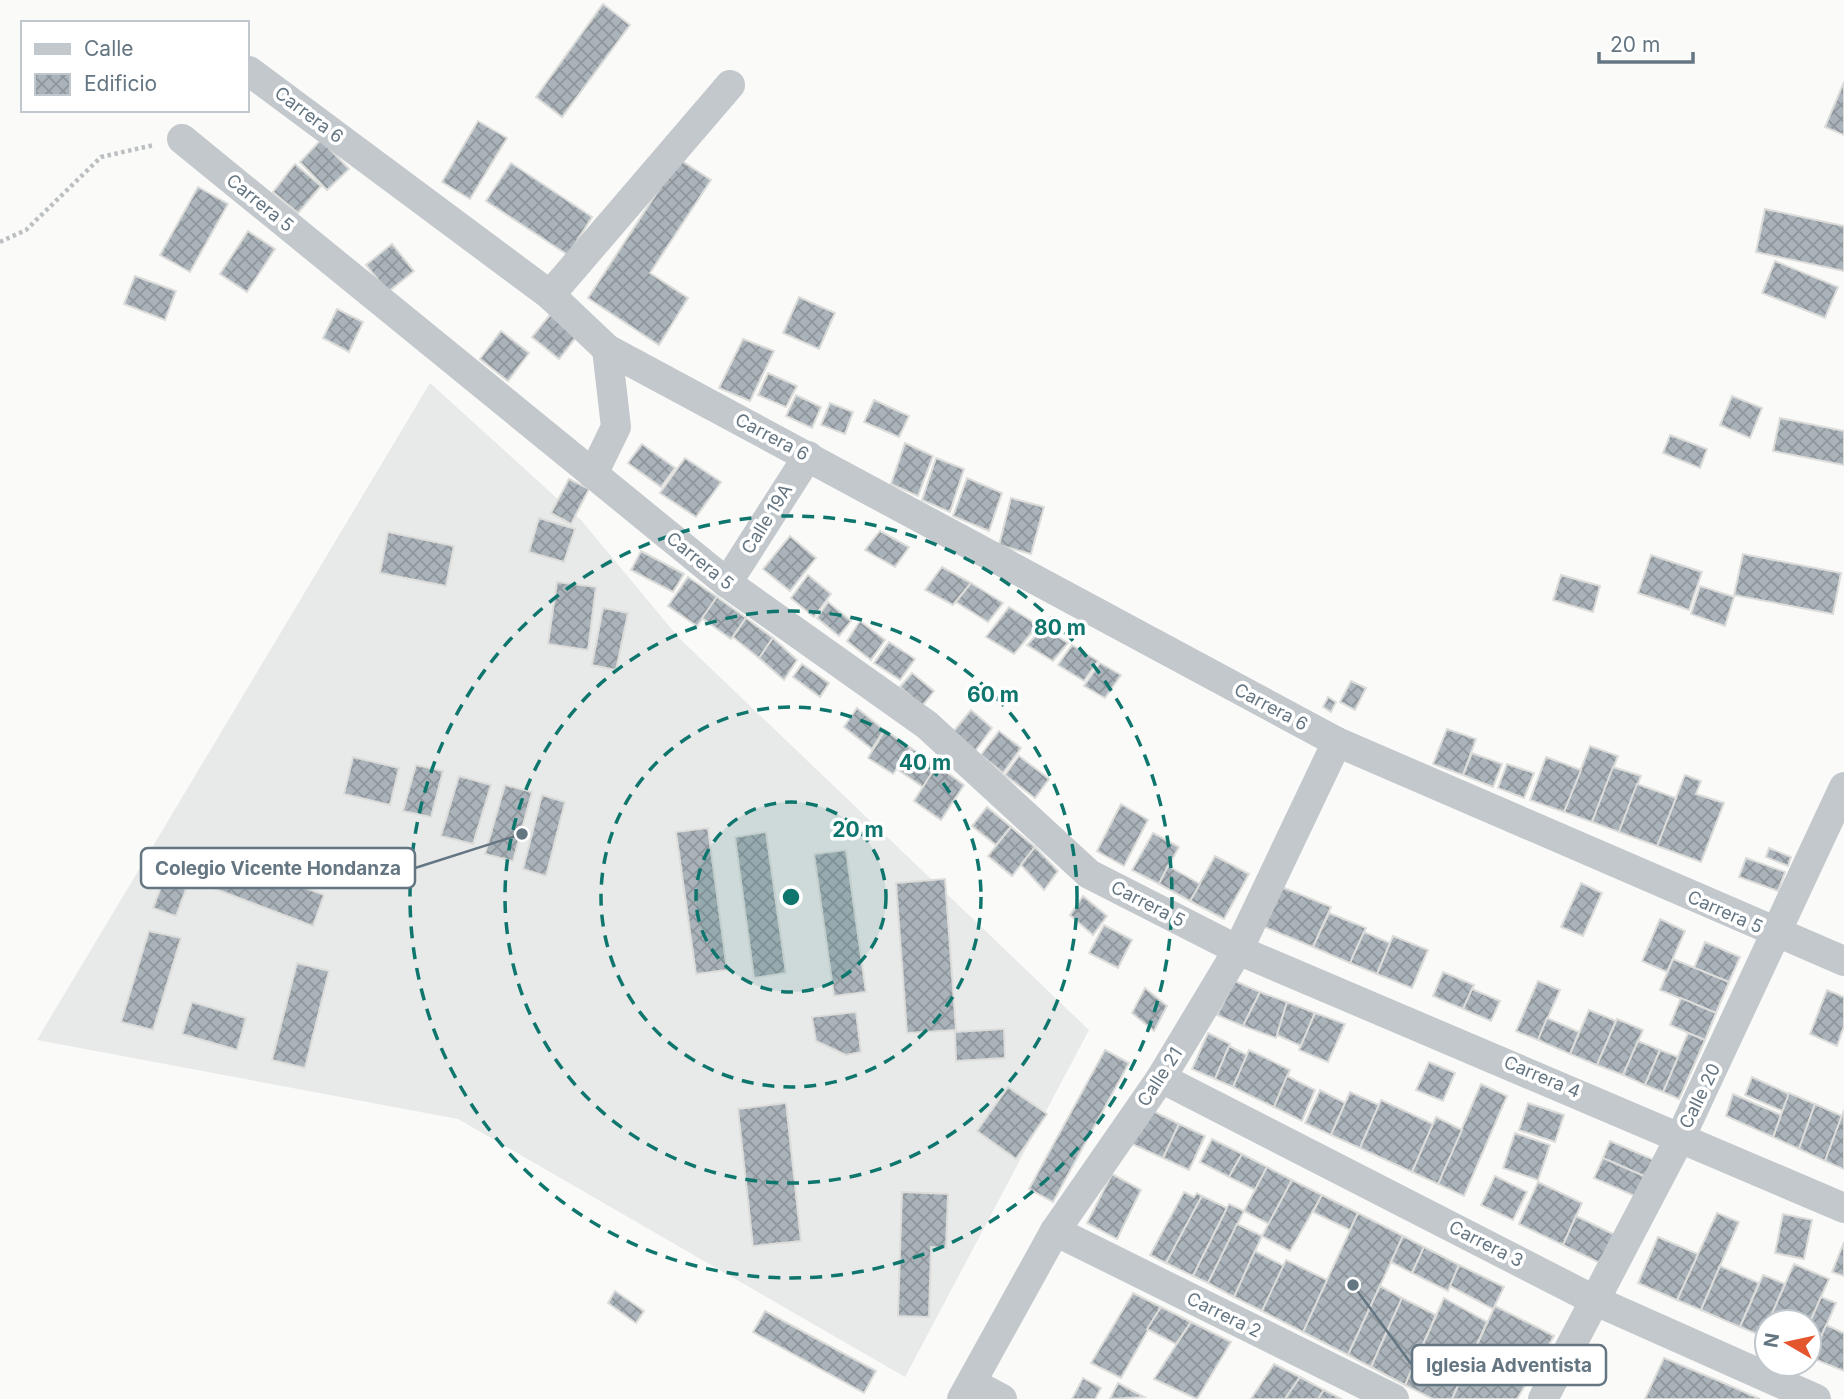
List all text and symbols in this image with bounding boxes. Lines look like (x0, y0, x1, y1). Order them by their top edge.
legend (21, 21, 248, 112)
scale bar (1599, 21, 1694, 65)
text: 20 m (1610, 32, 1660, 57)
text: Calle (84, 36, 134, 61)
text: Edificio (84, 71, 157, 96)
street label: Carrera 6 (271, 82, 348, 147)
street label: Carrera 5 (223, 169, 298, 236)
street label: Carrera 6 (732, 408, 813, 465)
street label: Calle 19A (737, 480, 796, 558)
street label: Carrera 5 (663, 527, 738, 594)
text: 80 m (1034, 615, 1086, 640)
street label: Carrera 6 (1231, 678, 1312, 735)
text: 60 m (967, 682, 1019, 707)
text: 40 m (899, 750, 951, 775)
text: 20 m (832, 817, 884, 842)
callout: Colegio Vicente Hondanza (141, 848, 415, 888)
text: Colegio Vicente Hondanza (155, 857, 401, 880)
street label: Carrera 5 (1108, 876, 1189, 931)
centre of rings (779, 885, 803, 909)
street label: Carrera 5 (1684, 886, 1766, 937)
street label: Calle 21 (1133, 1043, 1186, 1110)
street label: Carrera 4 (1501, 1051, 1584, 1102)
street label: Calle 20 (1675, 1060, 1724, 1132)
street label: Carrera 3 (1446, 1216, 1527, 1271)
street label: Carrera 2 (1184, 1288, 1265, 1342)
north arrow (1753, 1308, 1823, 1378)
text: N (1759, 1331, 1784, 1349)
callout: Iglesia Adventista (1412, 1345, 1606, 1385)
text: Iglesia Adventista (1426, 1354, 1592, 1377)

